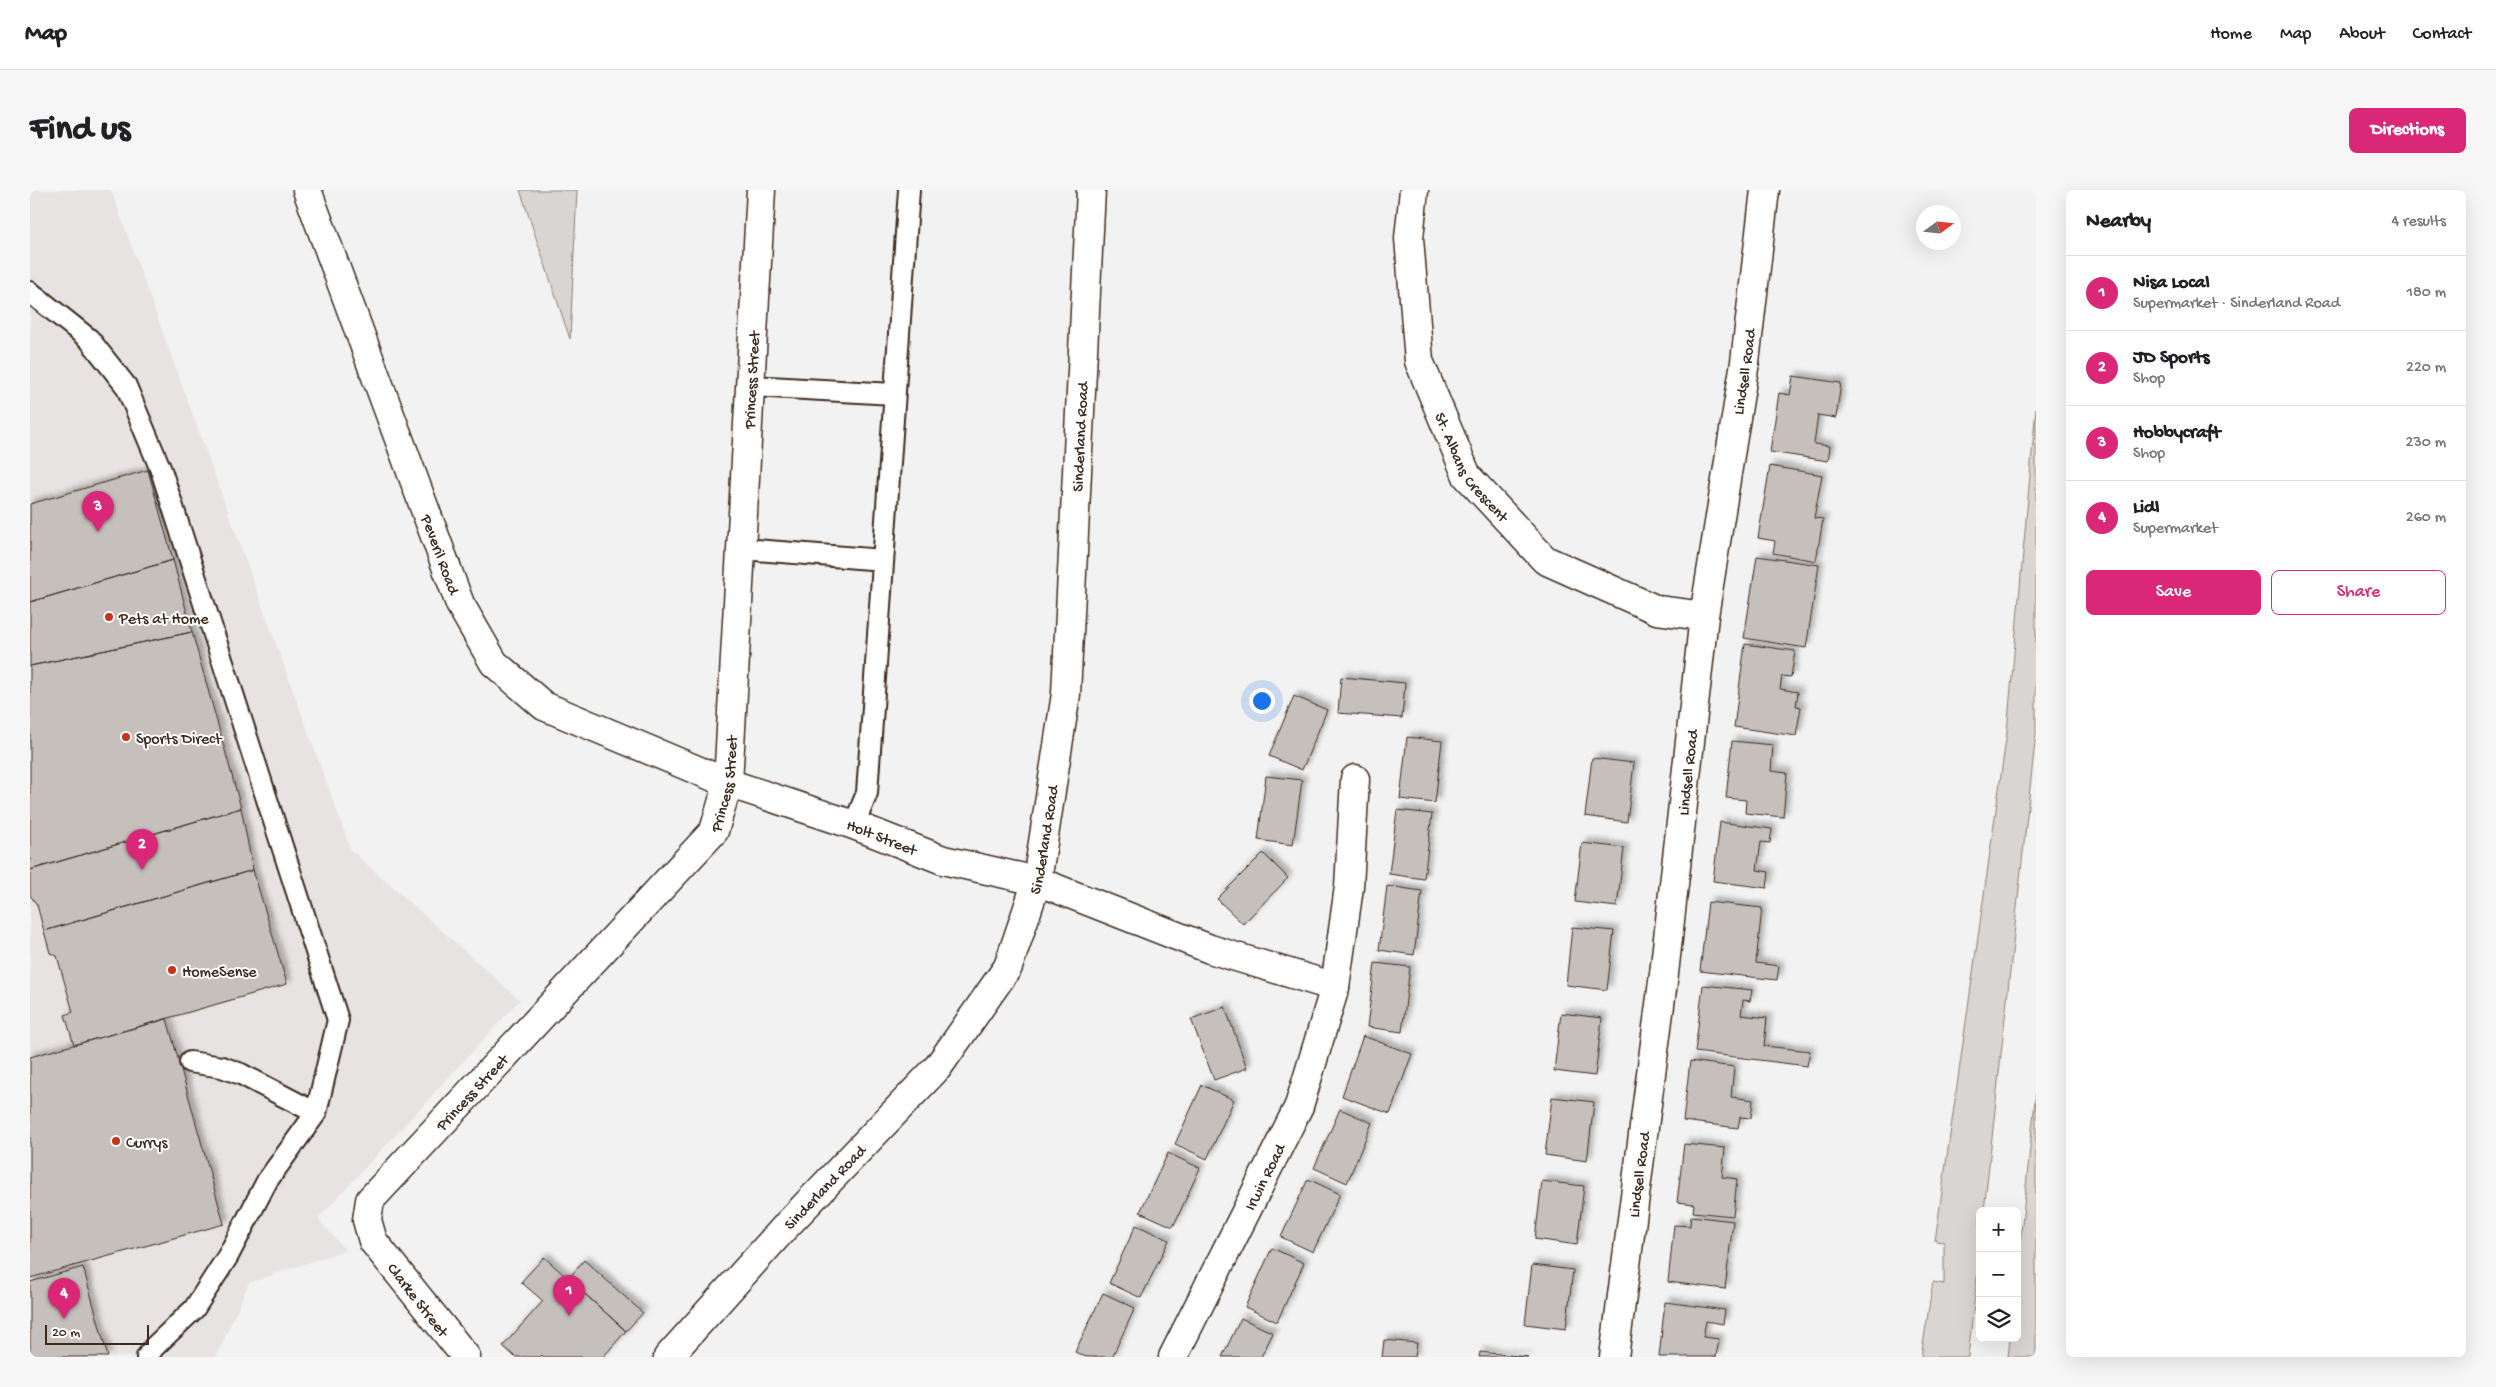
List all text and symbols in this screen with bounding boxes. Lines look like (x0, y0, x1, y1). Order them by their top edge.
text: Map (25, 20, 67, 49)
text: Home (2210, 24, 2252, 45)
text: Map (2280, 24, 2311, 45)
text: About (2339, 24, 2385, 45)
text: Contact (2413, 24, 2471, 45)
button: Directions (2349, 108, 2466, 153)
text: Find us (30, 110, 130, 151)
north arrow (1916, 205, 1961, 250)
text: Nearby (2086, 210, 2151, 235)
text: 4 results (2391, 213, 2446, 232)
text: Nisa Local (2133, 272, 2210, 295)
text: 1 (2099, 284, 2105, 303)
text: 180 m (2407, 284, 2446, 303)
text: Supermarket · Sinderland Road (2133, 295, 2340, 314)
street label: Lindsell Road (1731, 327, 1762, 416)
street label: Princess Street (742, 329, 766, 430)
text: JD Sports (2133, 347, 2209, 370)
text: 2 (2098, 359, 2106, 378)
text: 220 m (2406, 359, 2446, 378)
text: Shop (2133, 370, 2165, 389)
street label: Sinderland Road (1070, 380, 1095, 492)
street label: St. Albans Crescent (1429, 410, 1512, 528)
text: Hobbycraft (2133, 422, 2220, 445)
text: 3 (2098, 434, 2106, 453)
text: 230 m (2406, 434, 2446, 453)
text: Shop (2133, 445, 2165, 464)
pin: 3 (82, 491, 114, 532)
text: Lidl (2133, 497, 2159, 520)
text: 4 (2098, 509, 2106, 528)
text: 260 m (2406, 509, 2446, 528)
street label: Peveril Road (414, 512, 462, 599)
text: Supermarket (2133, 520, 2218, 539)
button: Save (2086, 570, 2261, 615)
button: Share (2271, 570, 2446, 615)
marker: Pets at Home (103, 611, 115, 623)
place label: Pets at Home (118, 611, 209, 630)
your location (1249, 688, 1275, 714)
street label: Lindsell Road (1676, 727, 1704, 817)
marker: Sports Direct (120, 731, 132, 743)
place label: Sports Direct (136, 731, 223, 750)
street label: Princess Street (708, 734, 744, 836)
street label: Sinderland Road (1027, 783, 1065, 898)
street label: Holt Street (844, 817, 920, 862)
pin: 2 (126, 829, 158, 870)
marker: HomeSense (166, 964, 178, 976)
place label: HomeSense (182, 964, 257, 983)
street label: Princess Street (433, 1051, 515, 1137)
street label: Lindsell Road (1626, 1129, 1657, 1219)
marker: Currys (110, 1135, 122, 1147)
place label: Currys (126, 1135, 168, 1154)
street label: Irwin Road (1242, 1140, 1292, 1214)
street label: Sinderland Road (781, 1141, 872, 1235)
map controls (1976, 1207, 2021, 1342)
button: + (1976, 1207, 2021, 1252)
button: − (1976, 1252, 2021, 1297)
street label: Clarke Street (381, 1260, 452, 1343)
pin: 1 (553, 1275, 585, 1316)
pin: 4 (48, 1278, 80, 1319)
button: layers (1976, 1297, 2021, 1342)
scale bar (45, 1322, 149, 1345)
text: 20 m (52, 1325, 80, 1342)

